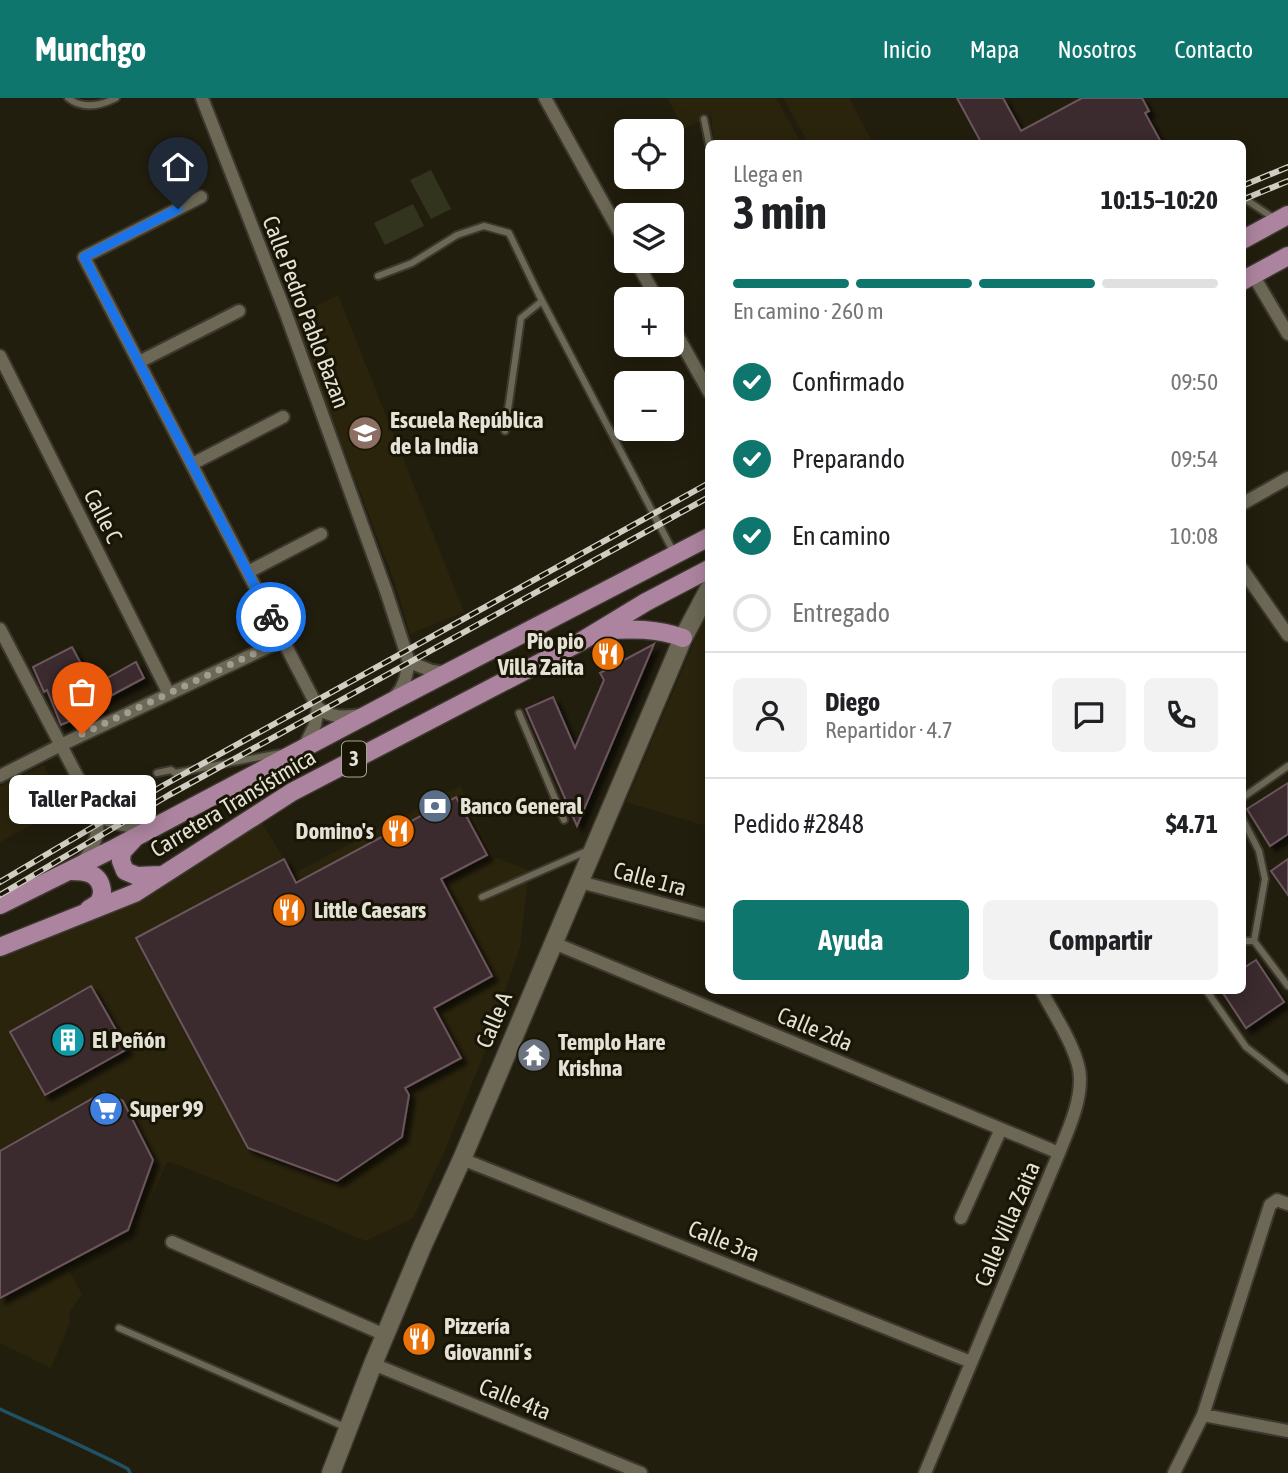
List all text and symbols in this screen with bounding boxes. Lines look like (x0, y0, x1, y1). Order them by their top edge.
text: Munchgo (35, 30, 146, 68)
text: Inicio (883, 36, 932, 63)
text: Mapa (970, 36, 1019, 63)
text: Nosotros (1057, 36, 1136, 63)
text: Contacto (1174, 36, 1253, 63)
map controls (614, 119, 684, 441)
button: locate (614, 119, 684, 189)
pin (148, 137, 208, 209)
icon: home (159, 148, 197, 186)
text: Llega en (733, 161, 803, 187)
text: 10:15–10:20 (1101, 185, 1218, 215)
text: 3 min (733, 186, 827, 239)
button: layers (614, 203, 684, 273)
street label: Calle Pedro Pablo Bazan (257, 212, 355, 412)
button: + (614, 287, 684, 357)
text: En camino · 260 m (733, 298, 884, 324)
icon: check (733, 363, 771, 401)
text: Confirmado (792, 367, 905, 397)
text: 09:50 (1171, 369, 1218, 395)
button: − (614, 371, 684, 441)
place label: Escuela República de la India (390, 407, 544, 459)
school or university icon: Escuela República de la India (346, 414, 384, 452)
icon: check (733, 440, 771, 478)
text: Preparando (792, 444, 905, 474)
text: 09:54 (1171, 446, 1218, 472)
street label: Calle C (78, 485, 128, 547)
icon: check (733, 517, 771, 555)
text: En camino (792, 521, 891, 551)
text: 10:08 (1170, 523, 1218, 549)
courier (236, 582, 306, 652)
icon: bike (252, 598, 290, 636)
text: Entregado (792, 598, 890, 628)
place label: Pio pio Villa Zaita (497, 628, 584, 680)
restaurant icon: Pio pio Villa Zaita (589, 635, 627, 673)
pin (52, 662, 112, 734)
icon: bag (63, 673, 101, 711)
button: person (733, 678, 807, 752)
button: chat (1052, 678, 1126, 752)
button: phone (1144, 678, 1218, 752)
text: Diego (825, 687, 880, 717)
text: Repartidor · 4.7 (825, 717, 952, 743)
road number: 3 (342, 742, 366, 776)
street label: Carretera Transístmica (146, 743, 320, 863)
callout: Taller Packai (8, 776, 156, 825)
text: Taller Packai (29, 786, 136, 812)
bank icon: Banco General (416, 787, 454, 825)
place label: Banco General (460, 793, 583, 819)
text: Pedido #2848 (733, 809, 864, 839)
text: $4.71 (1166, 809, 1218, 839)
restaurant icon: Domino's (379, 812, 417, 850)
place label: Domino's (296, 818, 374, 844)
street label: Calle 1ra (611, 857, 689, 901)
restaurant icon: Little Caesars (270, 891, 308, 929)
place label: Little Caesars (314, 897, 426, 923)
button: Ayuda (733, 900, 969, 980)
button: Compartir (983, 900, 1218, 980)
street label: Calle A (471, 988, 518, 1052)
street label: Calle 2da (774, 1002, 856, 1056)
building icon: El Peñón (49, 1021, 87, 1059)
place label: El Peñón (92, 1027, 166, 1053)
place label: Templo Hare Krishna (558, 1029, 666, 1081)
temple icon: Templo Hare Krishna (515, 1036, 553, 1074)
supermarket icon: Super 99 (87, 1090, 125, 1128)
place label: Super 99 (130, 1096, 204, 1122)
street label: Calle Villa Zaita (969, 1158, 1045, 1290)
street label: Calle 3ra (685, 1215, 763, 1267)
place label: Pizzería Giovanni´s (444, 1313, 532, 1365)
restaurant icon: Pizzería Giovanni´s (400, 1320, 438, 1358)
street label: Calle 4ta (475, 1373, 555, 1425)

